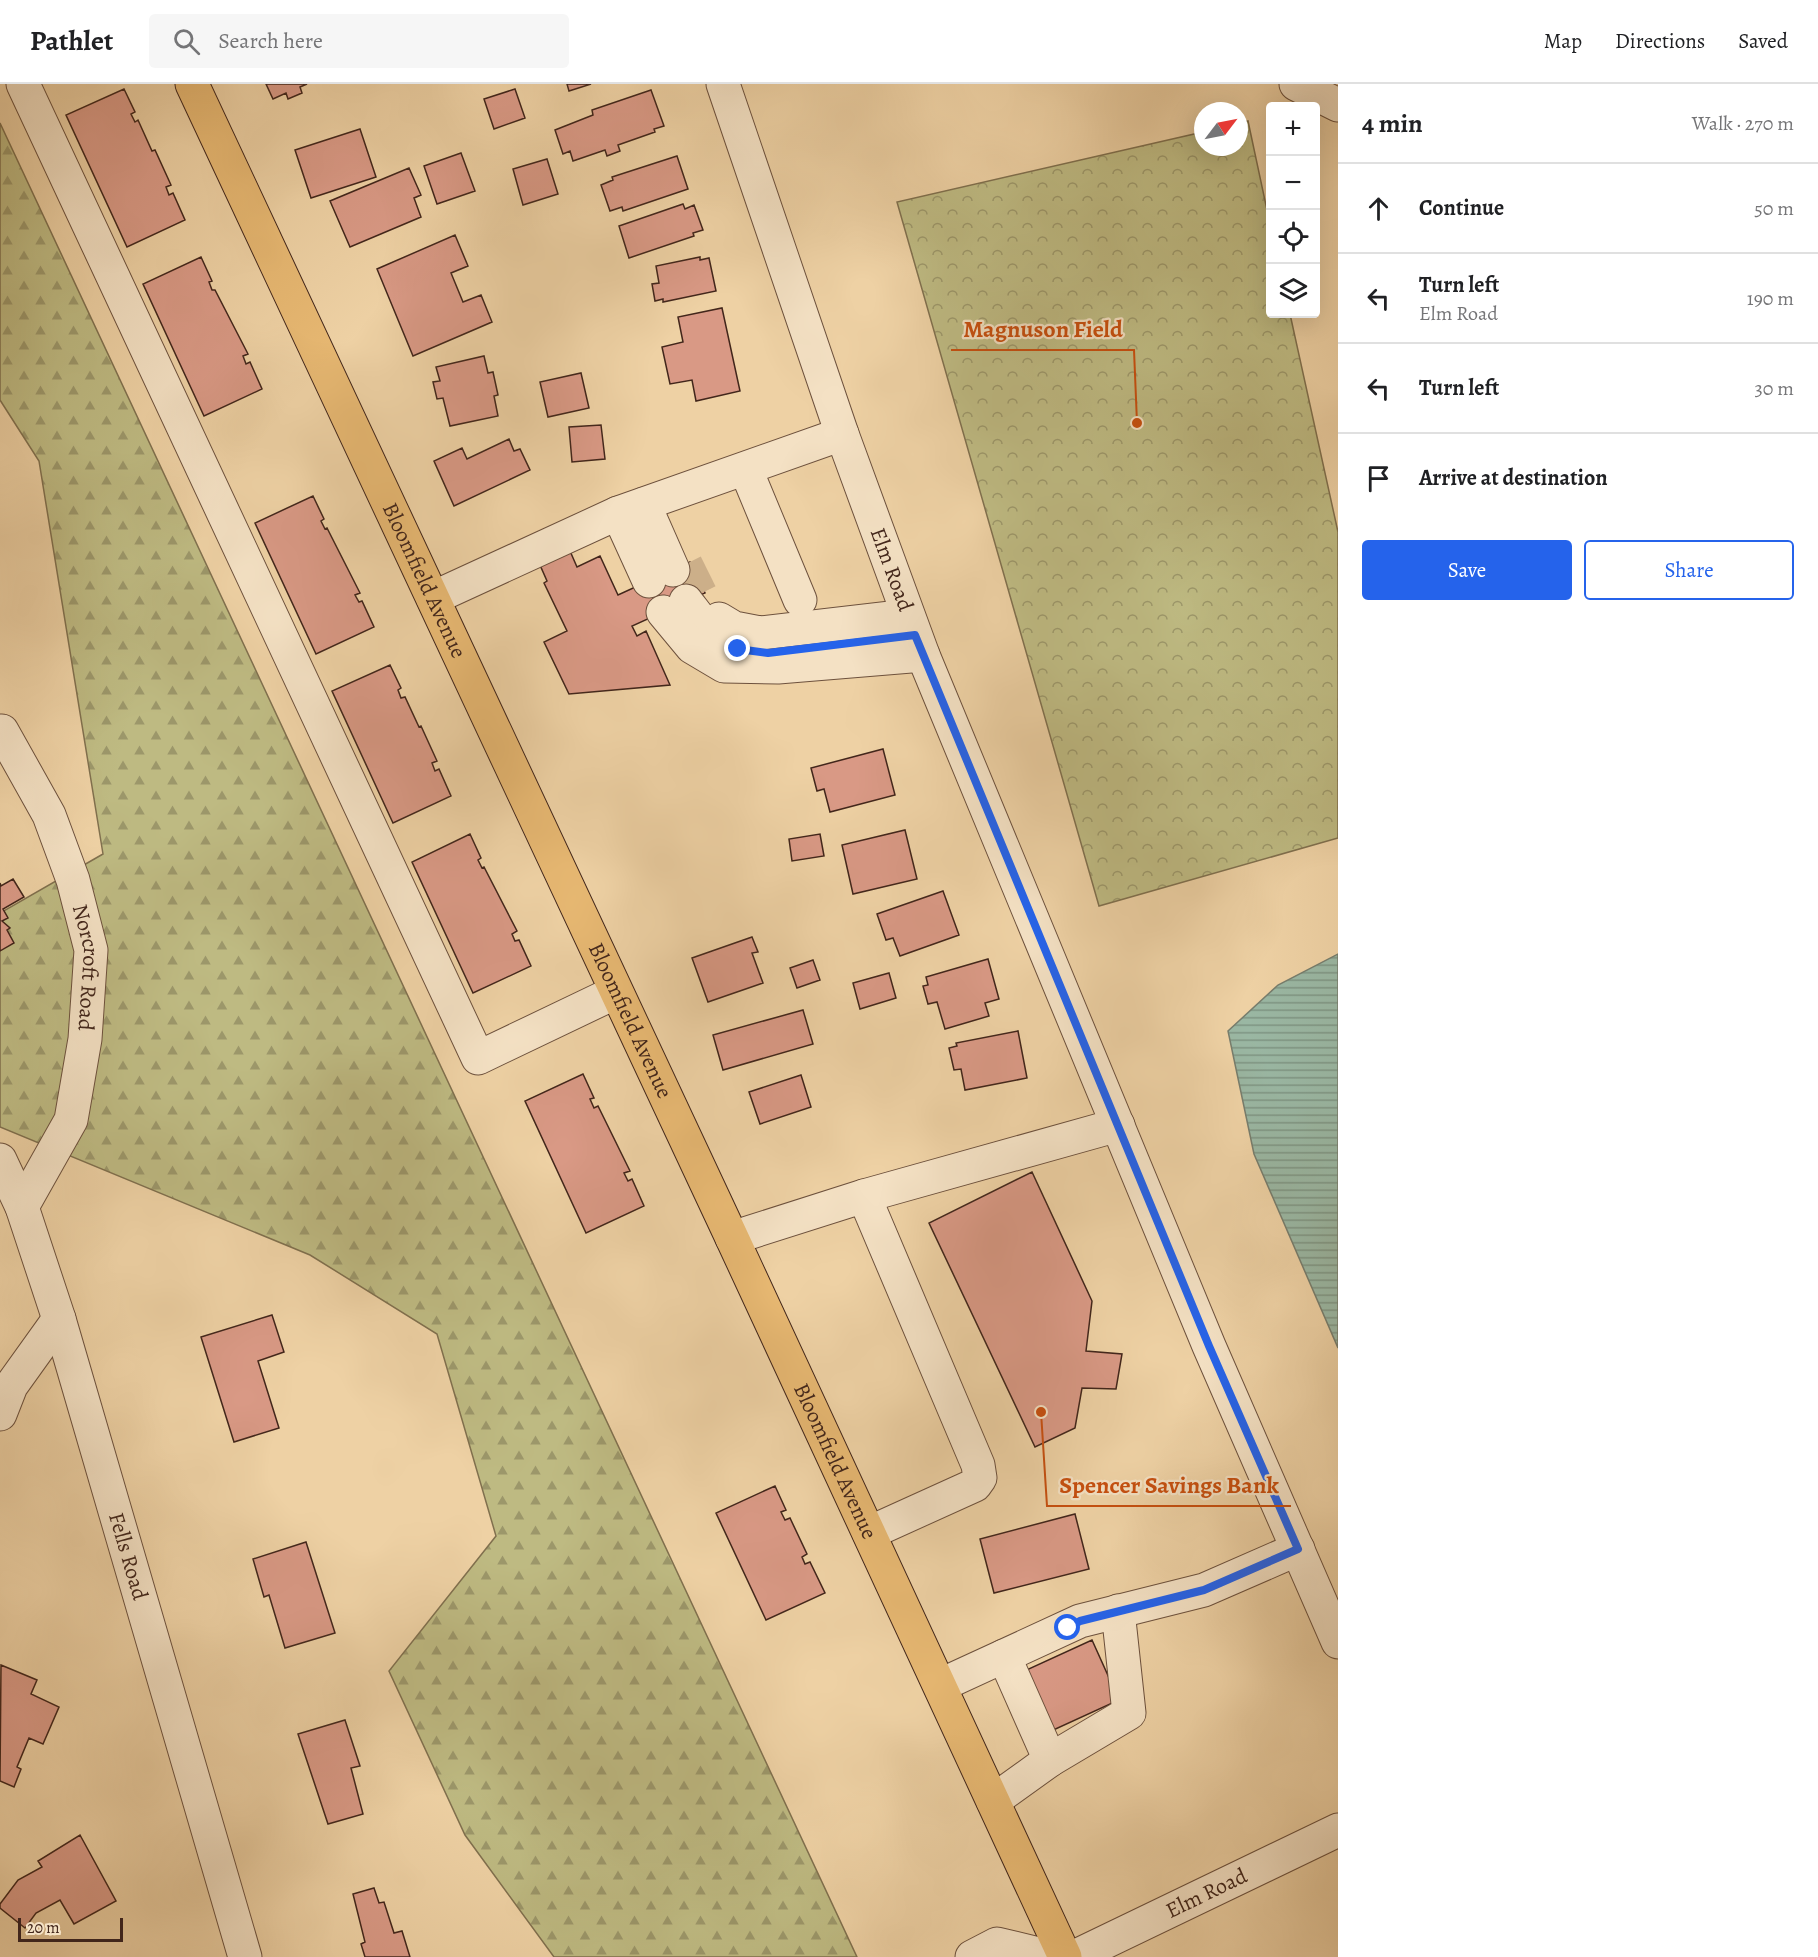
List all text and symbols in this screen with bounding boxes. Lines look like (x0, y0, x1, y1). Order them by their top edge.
search box (149, 14, 569, 68)
text: Pathlet (30, 22, 113, 60)
icon: search (170, 25, 203, 58)
text: Search here (218, 26, 323, 56)
text: Map (1544, 27, 1582, 55)
text: Directions (1615, 27, 1705, 55)
text: Saved (1738, 27, 1788, 55)
north arrow (1194, 102, 1248, 156)
map controls (1266, 102, 1320, 318)
button: + (1266, 102, 1320, 156)
text: 4 min (1362, 106, 1423, 141)
text: Walk · 270 m (1692, 110, 1794, 137)
button: − (1266, 156, 1320, 210)
icon: ahead (1362, 192, 1395, 225)
text: Continue (1419, 193, 1504, 223)
text: 50 m (1754, 195, 1794, 222)
button: locate (1266, 210, 1320, 264)
button: layers (1266, 264, 1320, 318)
text: Turn left (1419, 270, 1499, 300)
icon: left (1362, 282, 1395, 315)
text: 190 m (1747, 285, 1794, 312)
text: Elm Road (1419, 300, 1498, 327)
callout: Magnuson Field (951, 308, 1134, 350)
text: Magnuson Field (963, 313, 1123, 345)
icon: left (1362, 372, 1395, 405)
text: Turn left (1419, 373, 1499, 403)
text: 30 m (1754, 375, 1794, 402)
icon: arrive (1362, 462, 1395, 495)
text: Arrive at destination (1419, 463, 1608, 493)
street label: Bloomfield Avenue (375, 498, 474, 663)
street label: Elm Road (863, 524, 921, 616)
button: Save (1362, 540, 1572, 600)
button: Share (1584, 540, 1794, 600)
route end (724, 635, 750, 661)
street label: Norcroft Road (65, 901, 106, 1032)
street label: Bloomfield Avenue (581, 938, 680, 1103)
street label: Bloomfield Avenue (786, 1378, 884, 1544)
callout: Spencer Savings Bank (1047, 1464, 1291, 1506)
text: Spencer Savings Bank (1059, 1469, 1279, 1501)
street label: Fells Road (101, 1509, 155, 1604)
route start (1054, 1614, 1080, 1640)
street label: Elm Road (1161, 1861, 1252, 1926)
scale bar (18, 1915, 123, 1942)
text: 20 m (27, 1917, 60, 1939)

